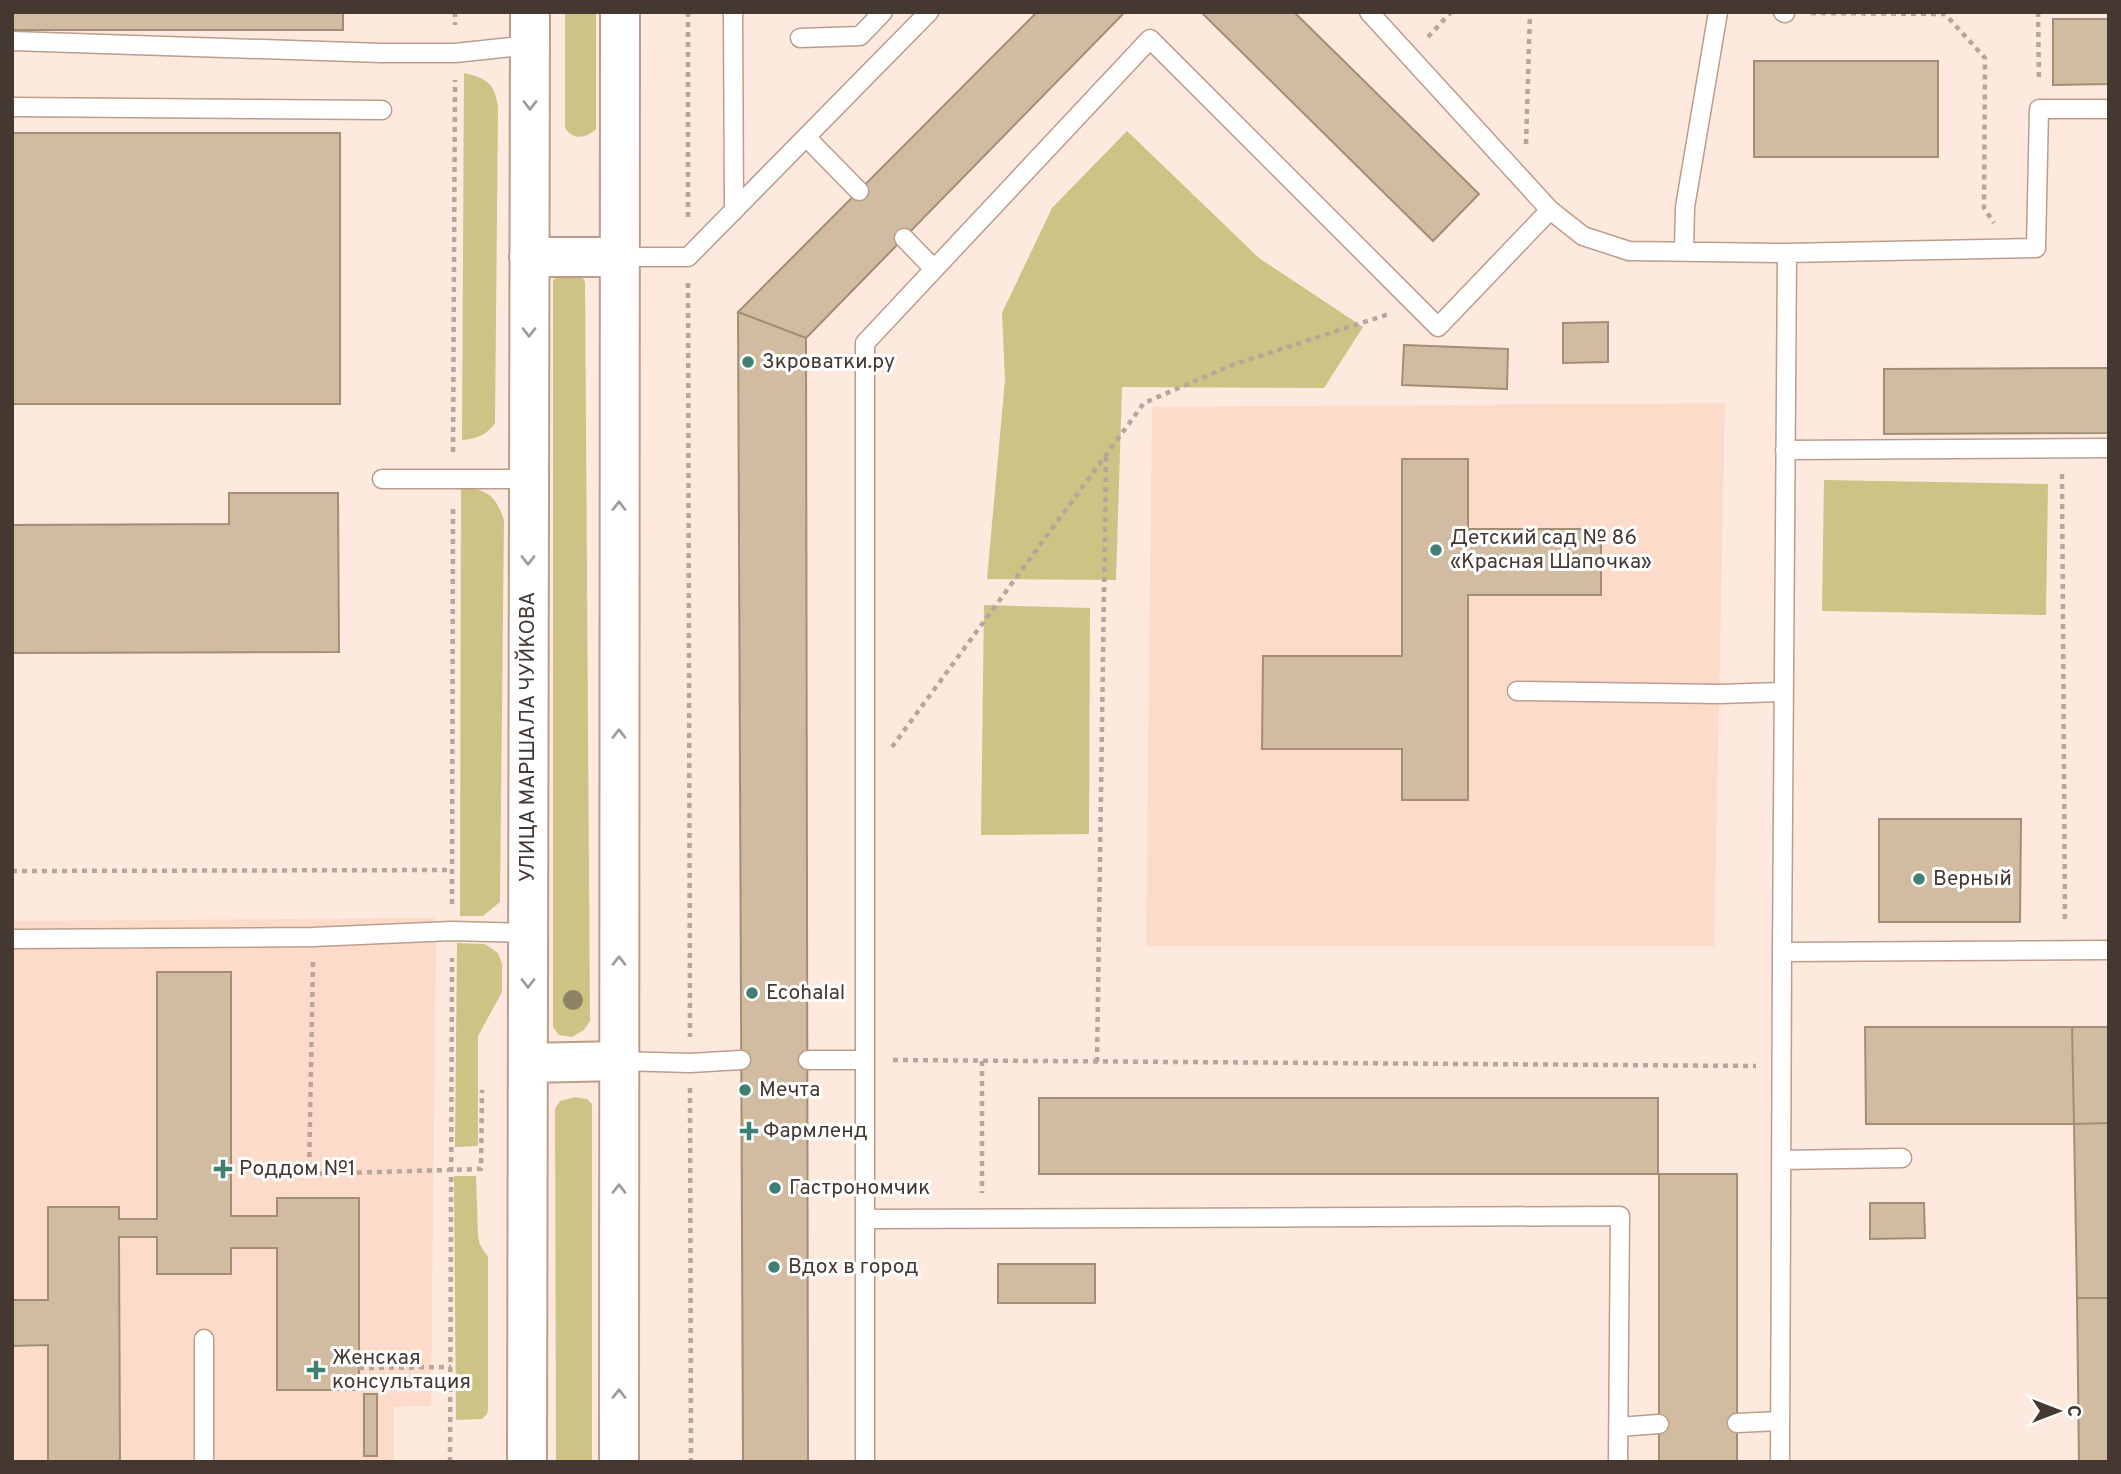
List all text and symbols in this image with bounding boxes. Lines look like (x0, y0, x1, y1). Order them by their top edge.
one-way arrow (522, 100, 537, 111)
one-way arrow (521, 328, 537, 338)
place label: 3кроватки.ру (762, 349, 895, 376)
marker: 3кроватки.ру (740, 354, 756, 370)
one-way arrow (611, 501, 627, 511)
place label: Детский сад № 86 «Красная Шапочка» (1450, 525, 1652, 576)
marker: Детский сад № 86 «Красная Шапочка» (1428, 542, 1444, 558)
one-way arrow (520, 555, 536, 566)
street label: УЛИЦА МАРШАЛА ЧУЙКОВА (514, 592, 542, 882)
one-way arrow (611, 728, 627, 739)
place label: Верный (1933, 866, 2012, 893)
marker: Верный (1911, 871, 1927, 887)
one-way arrow (611, 956, 627, 966)
one-way arrow (520, 979, 536, 989)
place label: Ecohalal (766, 980, 845, 1007)
marker: Ecohalal (744, 985, 760, 1001)
place label: Мечта (759, 1077, 820, 1104)
marker: Мечта (737, 1082, 753, 1098)
place label: Фармленд (763, 1118, 868, 1145)
marker: Фармленд (741, 1123, 757, 1139)
place label: Роддом №1 (239, 1156, 356, 1183)
marker: Роддом №1 (213, 1159, 233, 1179)
place label: Гастрономчик (789, 1175, 930, 1202)
marker: Гастрономчик (767, 1180, 783, 1196)
one-way arrow (611, 1183, 627, 1194)
place label: Вдох в город (788, 1254, 918, 1281)
marker: Вдох в город (766, 1259, 782, 1275)
place label: Женская консультация (332, 1345, 471, 1396)
marker: Женская консультация (306, 1360, 326, 1380)
north arrow (2023, 1376, 2093, 1446)
one-way arrow (611, 1388, 627, 1398)
text: С (2061, 1405, 2085, 1417)

